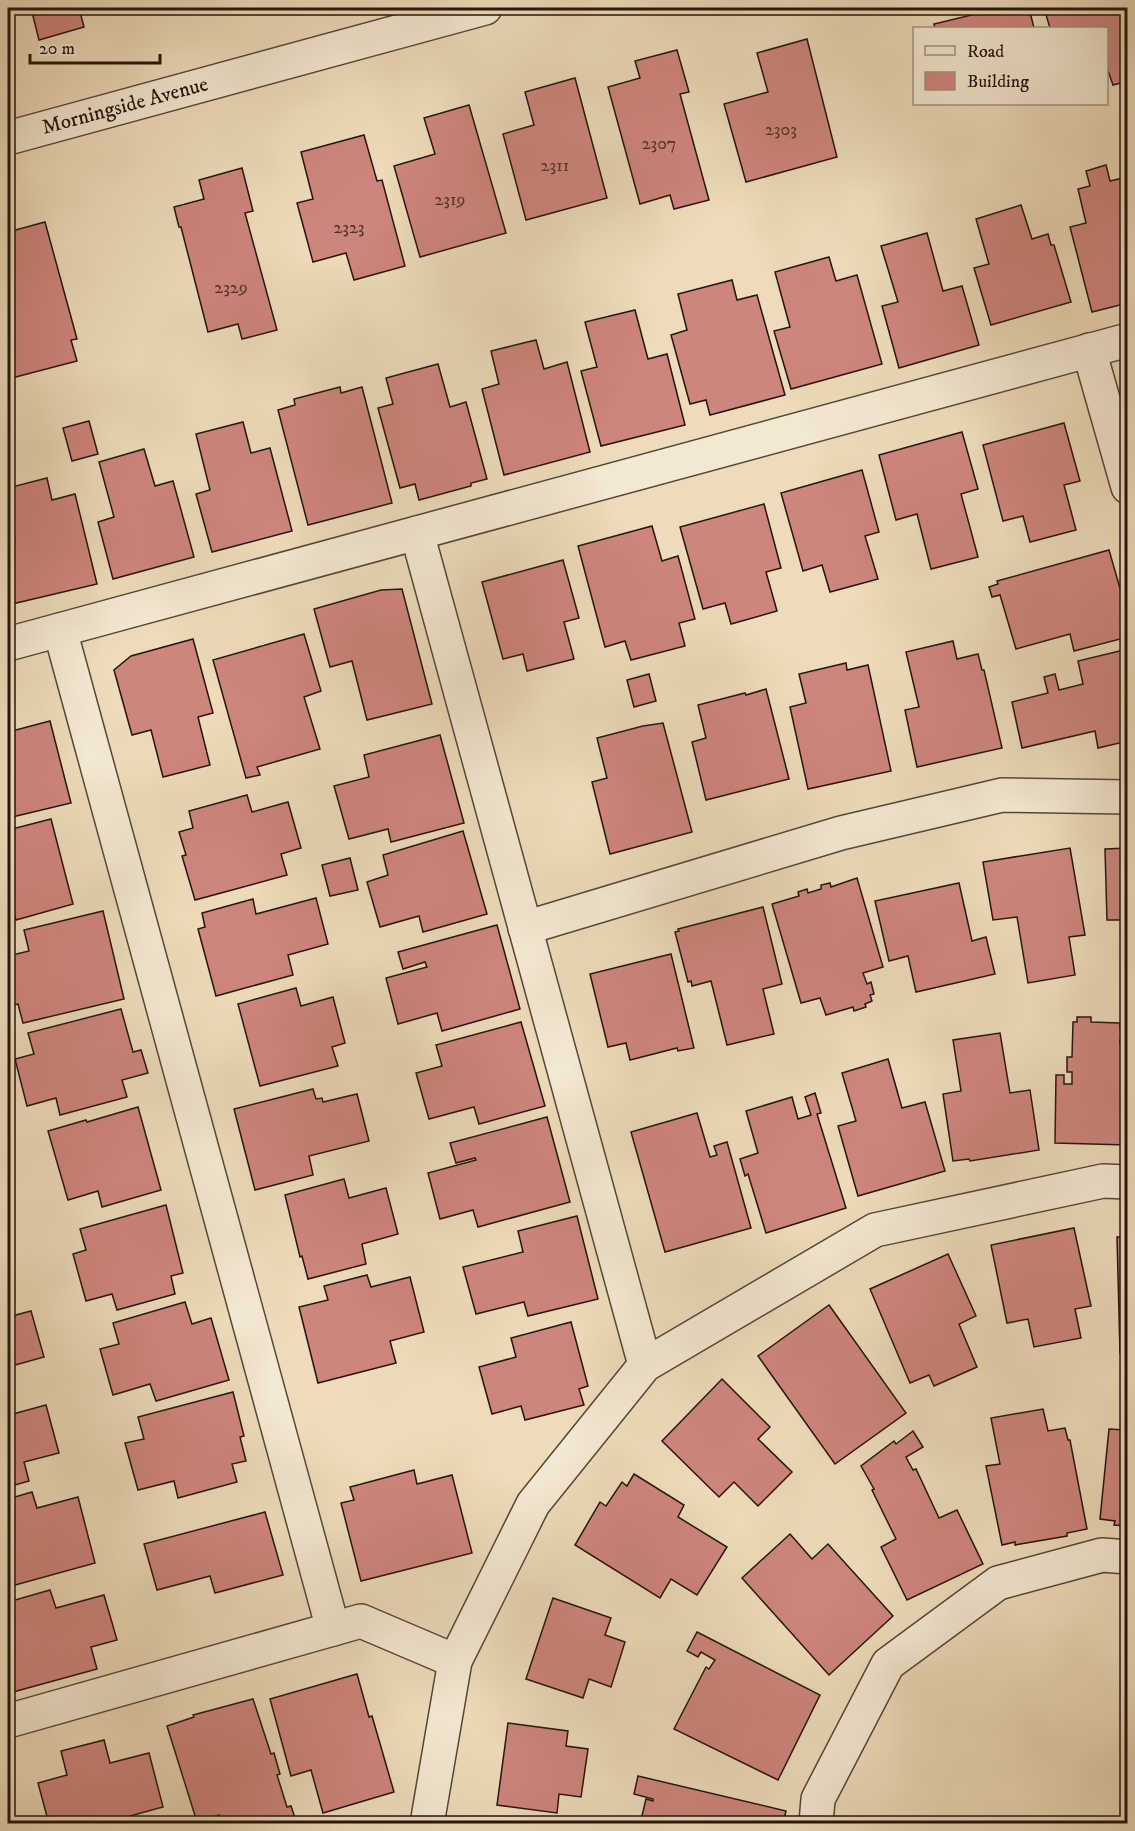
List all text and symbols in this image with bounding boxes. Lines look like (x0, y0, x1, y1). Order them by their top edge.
scale bar (30, 27, 160, 65)
legend (913, 27, 1108, 105)
text: 20 m (39, 38, 75, 60)
text: Road (967, 41, 1004, 63)
street label: Morningside Avenue (39, 71, 211, 141)
text: Building (967, 71, 1029, 93)
house number: 2303 (765, 119, 797, 141)
house number: 2307 (642, 133, 676, 155)
house number: 2311 (541, 155, 569, 177)
house number: 2319 (434, 189, 466, 211)
house number: 2323 (333, 217, 365, 239)
house number: 2329 (214, 277, 248, 299)

